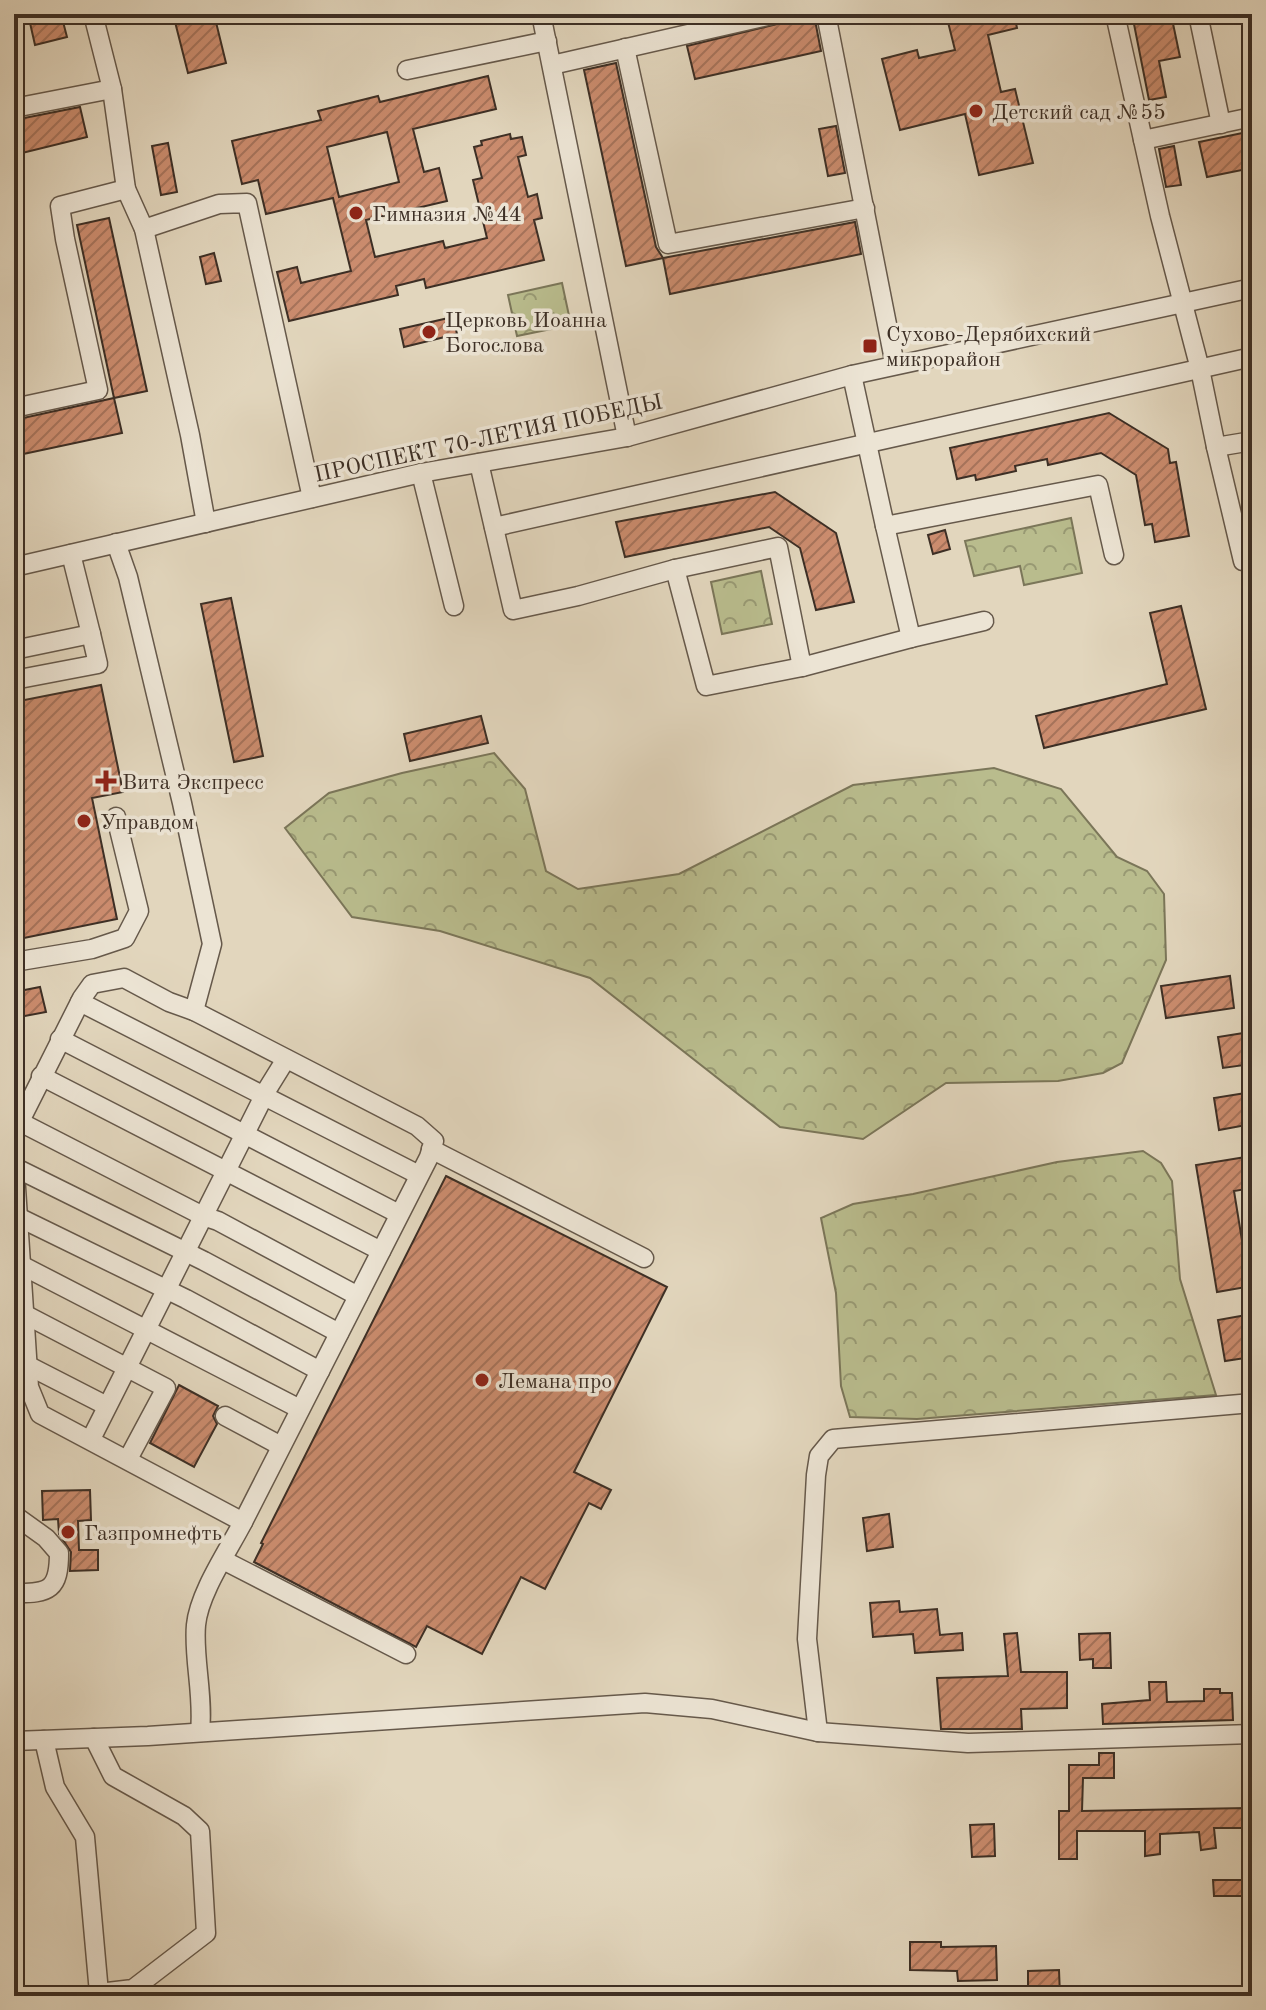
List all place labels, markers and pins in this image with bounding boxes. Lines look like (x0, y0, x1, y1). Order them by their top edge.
marker: Детский сад №55 (967, 102, 985, 120)
place label: Детский сад №55 (992, 102, 1166, 124)
marker: Гимназия №44 (347, 204, 365, 222)
place label: Гимназия №44 (372, 204, 522, 226)
place label: Церковь Иоанна Богослова (445, 310, 607, 357)
marker: Церковь Иоанна Богослова (420, 323, 438, 341)
place label: Сухово-Дерябихский микрорайон (886, 324, 1091, 371)
marker: Сухово-Дерябихский микрорайон (861, 337, 879, 355)
marker: Вита Экспресс (97, 772, 115, 790)
place label: Вита Экспресс (122, 772, 264, 794)
marker: Управдом (75, 812, 93, 830)
place label: Управдом (100, 812, 194, 834)
marker: Лемана про (473, 1371, 491, 1389)
place label: Лемана про (498, 1371, 612, 1393)
marker: Газпромнефть (59, 1523, 77, 1541)
place label: Газпромнефть (84, 1523, 222, 1545)

